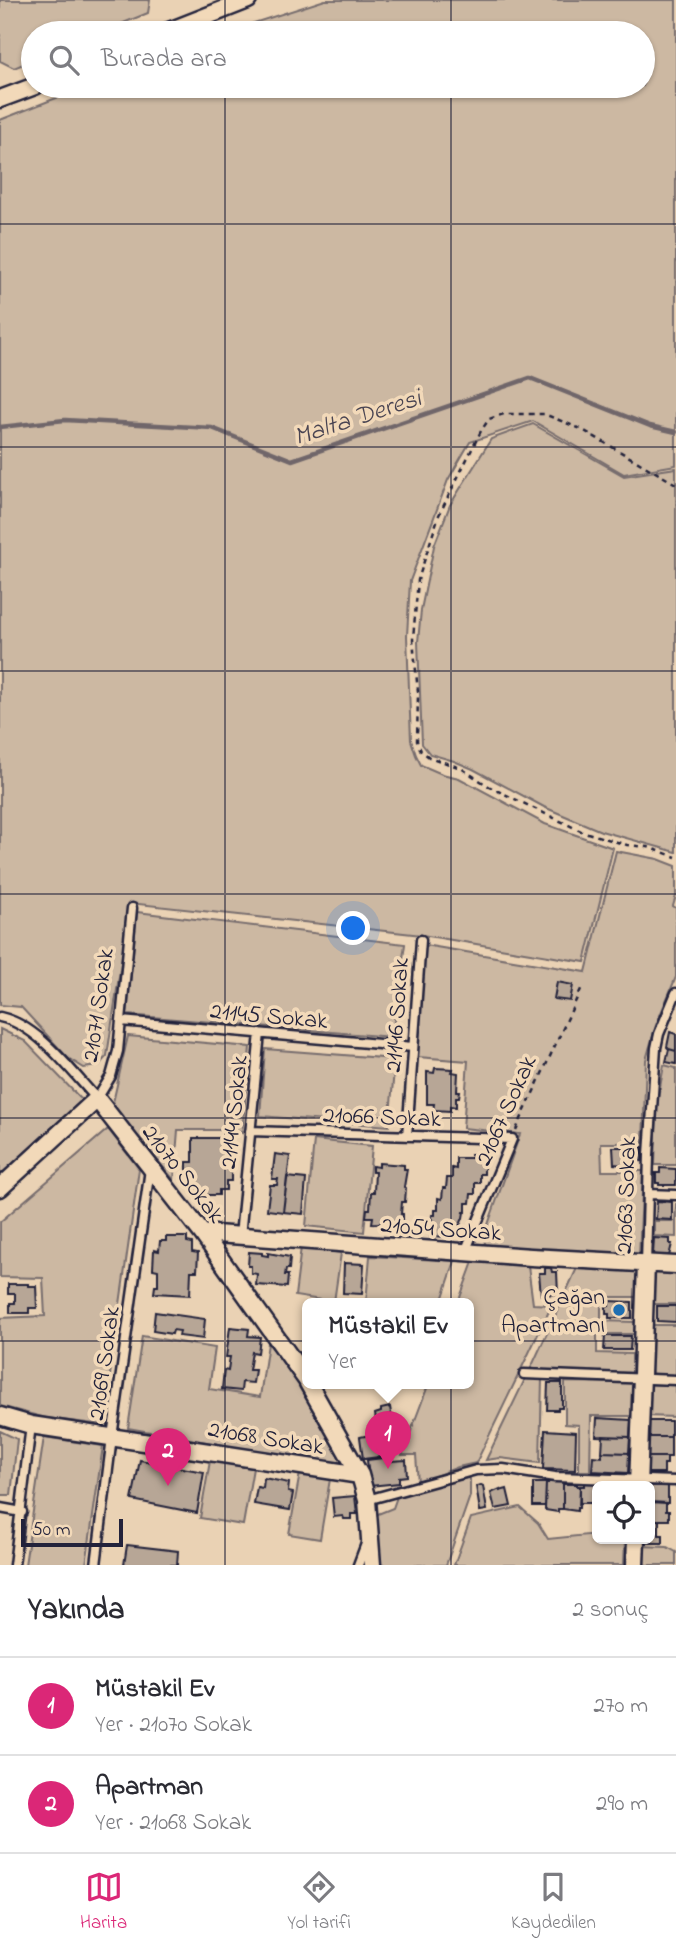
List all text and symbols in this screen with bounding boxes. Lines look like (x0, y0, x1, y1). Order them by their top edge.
search box (21, 21, 655, 98)
icon: search (45, 41, 83, 79)
text: Burada ara (101, 41, 227, 79)
water label: Malta Deresi (289, 380, 429, 457)
your location (336, 911, 370, 945)
street label: 21071 Sokak (74, 946, 125, 1065)
street label: 21146 Sokak (377, 956, 420, 1074)
street label: 21145 Sokak (208, 995, 330, 1040)
street label: 21067 Sokak (467, 1050, 547, 1172)
street label: 21144 Sokak (212, 1053, 259, 1171)
street label: 21066 Sokak (322, 1099, 442, 1138)
street label: 21070 Sokak (132, 1118, 232, 1232)
street label: 21063 Sokak (608, 1135, 647, 1254)
street label: 21054 Sokak (379, 1209, 503, 1252)
place label: Çağan Apartmanı (501, 1281, 605, 1344)
popup (302, 1298, 474, 1389)
marker: Çağan Apartmanı (611, 1302, 627, 1318)
street label: 21069 Sokak (80, 1304, 131, 1423)
text: Müstakil Ev (328, 1308, 448, 1346)
text: Yer (328, 1346, 356, 1379)
pin: 1 (365, 1411, 411, 1469)
street label: 21068 Sokak (205, 1413, 326, 1466)
pin: 2 (145, 1428, 191, 1486)
map controls (592, 1481, 655, 1544)
button: locate (592, 1481, 655, 1544)
scale bar (21, 1516, 122, 1548)
text: 50 m (32, 1517, 71, 1544)
text: Yakında (28, 1589, 124, 1633)
text: 2 sonuç (573, 1594, 648, 1627)
text: Müstakil Ev (95, 1671, 214, 1709)
text: 1 (47, 1690, 55, 1723)
text: 270 m (594, 1690, 648, 1723)
text: Yer · 21070 Sokak (95, 1709, 252, 1742)
text: Apartman (95, 1769, 203, 1807)
text: 2 (45, 1788, 57, 1821)
text: 290 m (596, 1788, 648, 1821)
text: Yer · 21068 Sokak (95, 1807, 251, 1840)
tab: Harita (80, 1868, 127, 1937)
tab: Yol tarifi (287, 1868, 351, 1937)
tab: Kaydedilen (511, 1868, 596, 1937)

